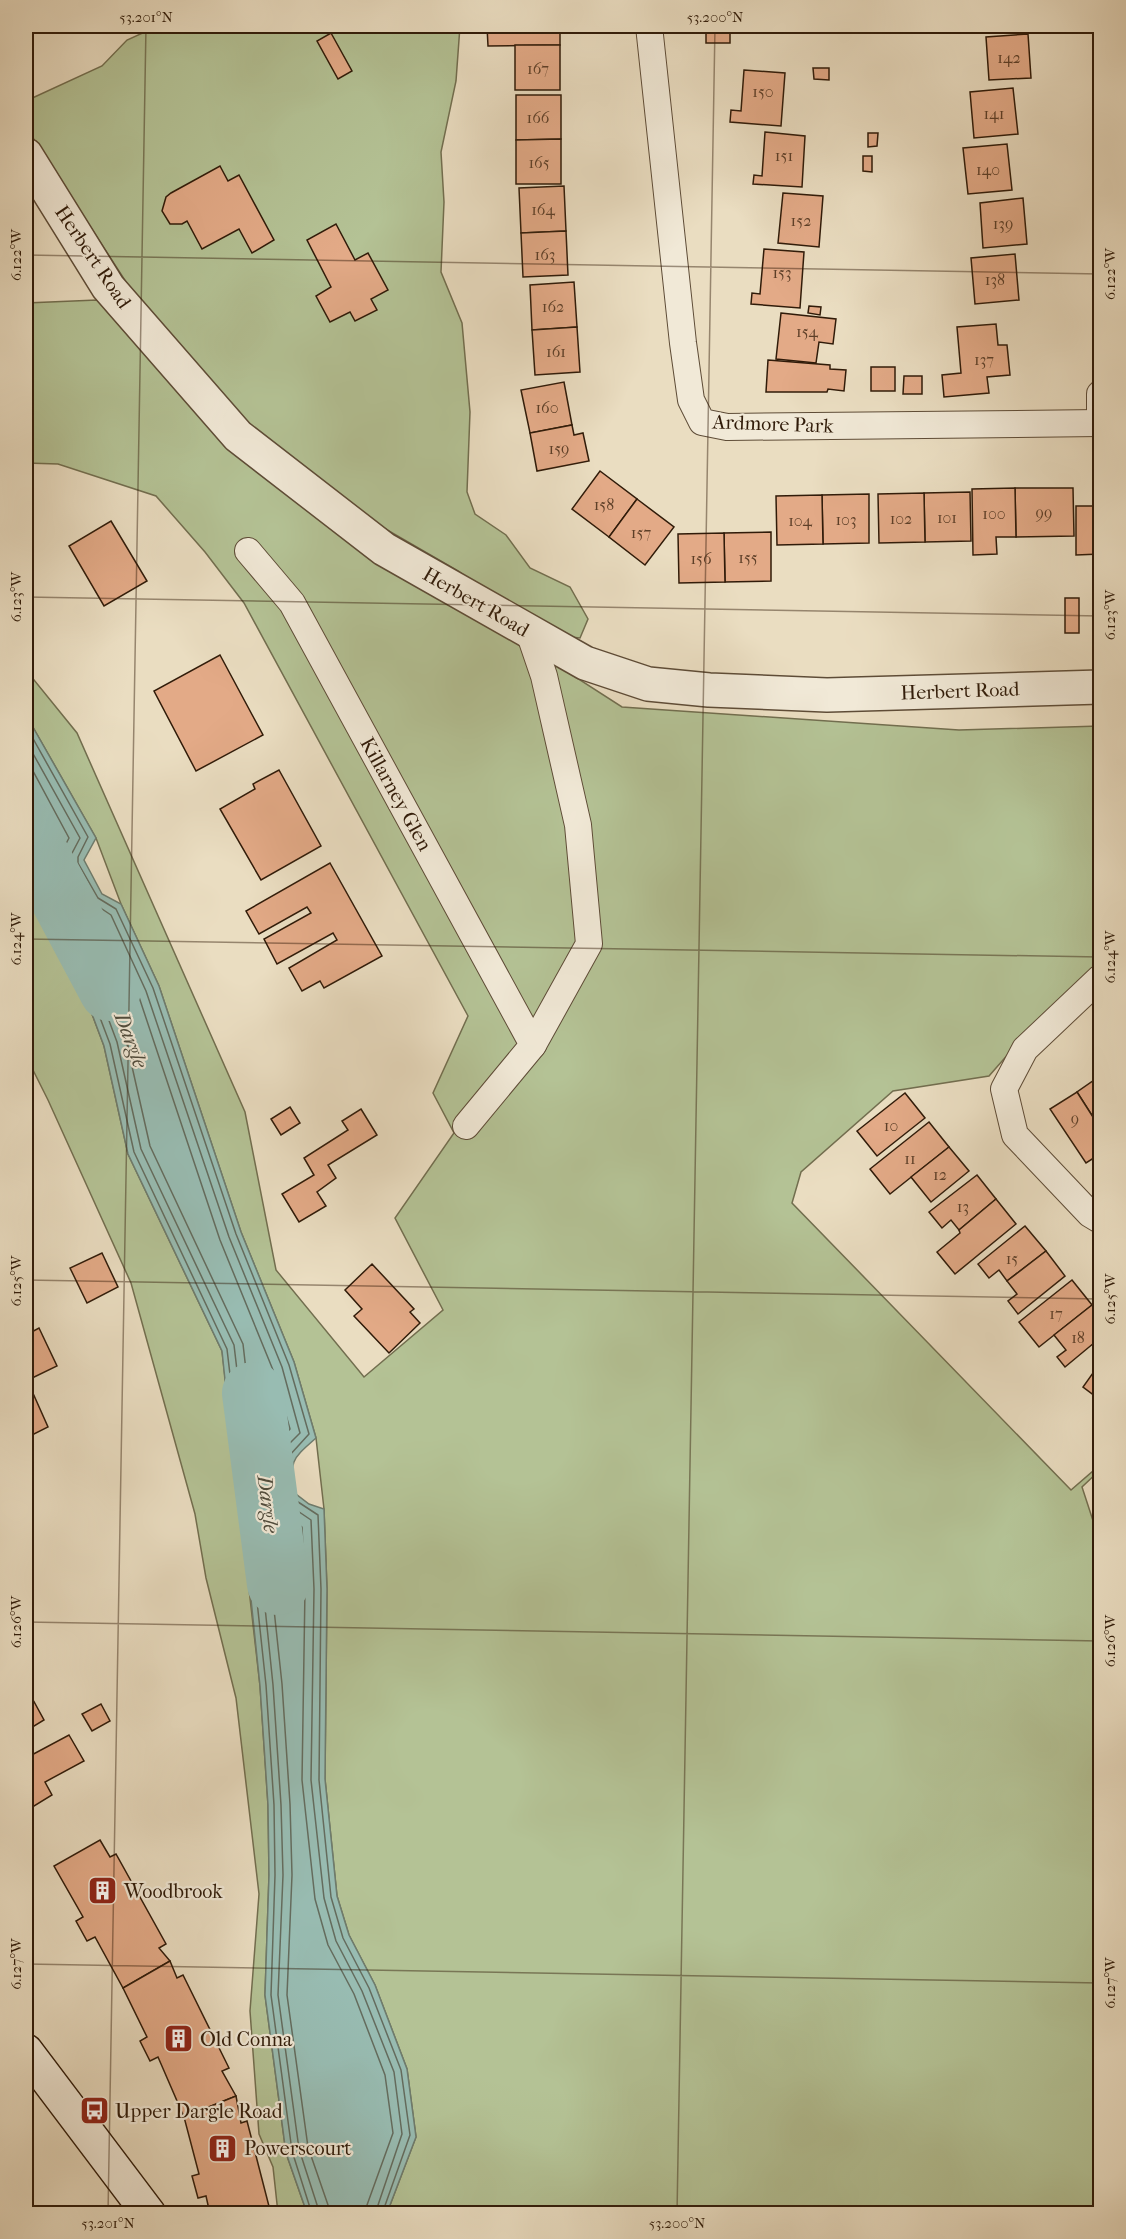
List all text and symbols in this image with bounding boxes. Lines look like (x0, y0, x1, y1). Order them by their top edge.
text: 53.201°N (119, 8, 173, 26)
text: 53.200°N (687, 8, 744, 26)
house number: 142 (997, 48, 1021, 67)
house number: 167 (527, 59, 549, 78)
house number: 150 (752, 82, 774, 101)
house number: 141 (984, 104, 1004, 123)
house number: 166 (527, 108, 550, 127)
house number: 151 (775, 146, 793, 165)
house number: 165 (528, 153, 550, 172)
house number: 140 (976, 160, 1000, 179)
house number: 164 (531, 200, 555, 219)
street label: Herbert Road (50, 201, 136, 314)
house number: 152 (791, 211, 811, 230)
house number: 139 (993, 214, 1013, 233)
text: 6.122°W (7, 228, 25, 281)
house number: 163 (535, 245, 555, 264)
text: 6.122°W (1101, 247, 1119, 300)
house number: 153 (772, 263, 792, 282)
house number: 138 (985, 270, 1005, 289)
house number: 162 (542, 297, 564, 316)
house number: 154 (796, 322, 819, 341)
house number: 161 (546, 342, 566, 361)
house number: 137 (974, 350, 994, 369)
house number: 160 (535, 398, 559, 417)
street label: Ardmore Park (711, 410, 835, 438)
house number: 159 (549, 439, 569, 458)
house number: 158 (594, 495, 614, 514)
house number: 99 (1036, 503, 1052, 522)
house number: 100 (982, 504, 1006, 523)
house number: 101 (937, 508, 957, 527)
house number: 102 (890, 509, 912, 528)
house number: 103 (835, 510, 857, 529)
house number: 104 (788, 511, 812, 530)
house number: 157 (631, 523, 651, 542)
house number: 155 (738, 548, 758, 567)
house number: 156 (690, 549, 712, 568)
street label: Herbert Road (419, 562, 534, 642)
text: 6.123°W (7, 571, 25, 622)
text: 6.123°W (1101, 589, 1119, 640)
street label: Herbert Road (900, 677, 1021, 705)
street label: Killarney Glen (355, 733, 437, 855)
text: 6.124°W (7, 911, 25, 966)
text: 6.124°W (1101, 929, 1119, 984)
water label: Dargle (109, 1007, 153, 1072)
house number: 9 (1071, 1109, 1079, 1128)
house number: 10 (884, 1116, 898, 1135)
house number: 11 (904, 1149, 916, 1168)
house number: 12 (933, 1165, 947, 1184)
house number: 13 (957, 1197, 969, 1216)
house number: 15 (1006, 1249, 1018, 1268)
text: 6.125°W (7, 1254, 25, 1306)
text: 6.125°W (1101, 1272, 1119, 1324)
house number: 17 (1049, 1304, 1063, 1323)
house number: 18 (1071, 1328, 1085, 1347)
water label: Dargle (252, 1472, 283, 1534)
text: 6.126°W (7, 1595, 25, 1648)
text: 6.126°W (1101, 1614, 1119, 1667)
building icon: Woodbrook (87, 1875, 119, 1907)
place label: Woodbrook (123, 1880, 223, 1903)
text: 6.127°W (7, 1937, 25, 1990)
text: 6.127°W (1101, 1956, 1119, 2009)
building icon: Old Conna (163, 2023, 195, 2055)
place label: Old Conna (200, 2028, 293, 2051)
bus stop icon: Upper Dargle Road (78, 2095, 110, 2127)
place label: Upper Dargle Road (115, 2100, 284, 2123)
building icon: Powerscourt (207, 2132, 239, 2164)
place label: Powerscourt (244, 2137, 351, 2160)
text: 53.201°N (81, 2214, 135, 2232)
text: 53.200°N (649, 2214, 706, 2232)

